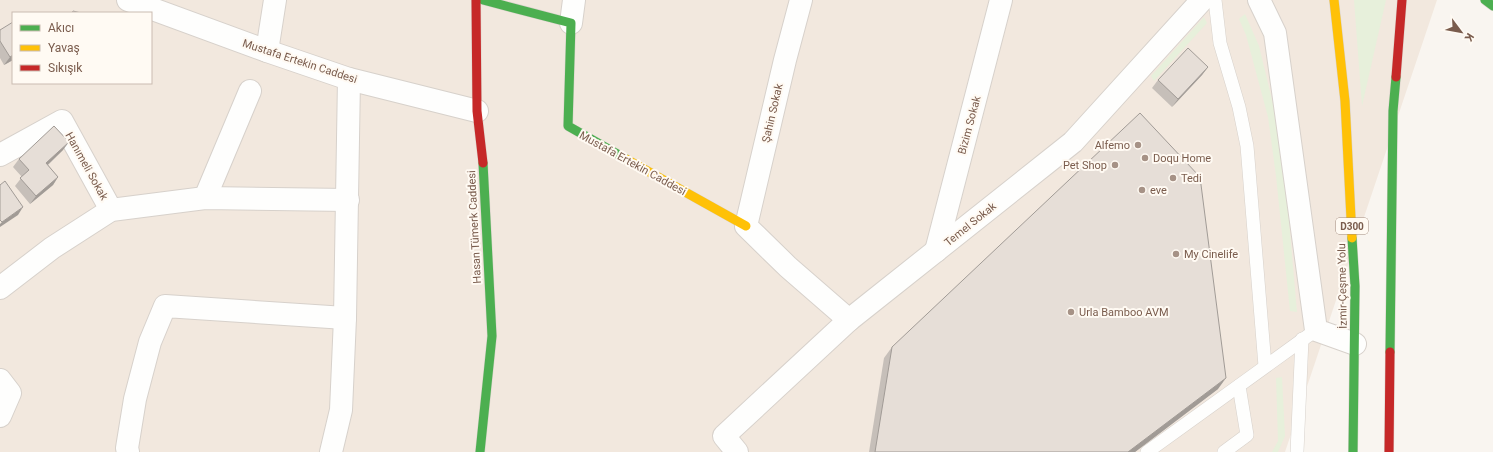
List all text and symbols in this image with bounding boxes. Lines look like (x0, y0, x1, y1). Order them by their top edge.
legend (12, 12, 152, 84)
north arrow (1441, 12, 1481, 52)
text: Akıcı (48, 21, 74, 35)
text: K (1461, 31, 1476, 44)
street label: Mustafa Ertekin Caddesi (241, 37, 359, 86)
text: Yavaş (48, 41, 80, 55)
text: Sıkışık (48, 61, 83, 75)
street label: Şahin Sokak (759, 82, 786, 144)
street label: Bizim Sokak (955, 94, 984, 156)
street label: Mustafa Ertekin Caddesi (577, 129, 688, 198)
street label: Hanımeli Sokak (62, 130, 111, 203)
place label: Alfemo (1095, 139, 1130, 152)
marker: Alfemo (1133, 140, 1143, 150)
place label: Doqu Home (1153, 152, 1211, 165)
marker: Doqu Home (1140, 153, 1150, 163)
place label: Pet Shop (1063, 159, 1107, 172)
marker: Pet Shop (1110, 160, 1120, 170)
street label: Hasan Tümerk Caddesi (465, 170, 484, 284)
place label: Tedi (1181, 172, 1202, 185)
marker: Tedi (1168, 173, 1178, 183)
place label: eve (1150, 184, 1167, 197)
marker: eve (1137, 185, 1147, 195)
street label: Temel Sokak (942, 199, 999, 249)
road number: D300 (1336, 218, 1368, 234)
street label: İzmir-Çeşme Yolu (1335, 243, 1350, 329)
place label: My Cinelife (1184, 248, 1238, 261)
marker: My Cinelife (1171, 249, 1181, 259)
place label: Urla Bamboo AVM (1079, 306, 1169, 319)
marker: Urla Bamboo AVM (1066, 307, 1076, 317)

